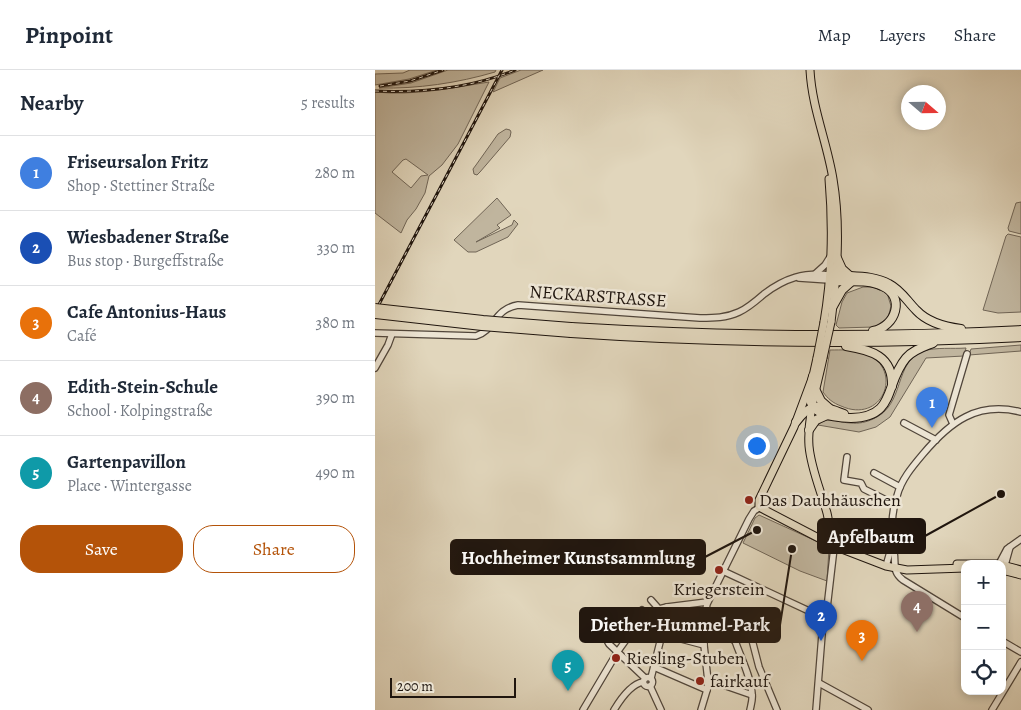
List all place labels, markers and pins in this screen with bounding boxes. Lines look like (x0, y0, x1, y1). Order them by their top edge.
pin: 1 (916, 387, 948, 428)
place label: Das Daubhäuschen (759, 488, 901, 512)
marker: Das Daubhäuschen (743, 494, 755, 506)
callout: Apfelbaum (818, 519, 925, 553)
callout: Hochheimer Kunstsammlung (451, 540, 705, 574)
marker: Kriegerstein (713, 564, 725, 576)
place label: Kriegerstein (673, 577, 765, 601)
pin: 4 (901, 591, 933, 632)
pin: 2 (805, 600, 837, 641)
callout: Diether-Hummel-Park (580, 608, 780, 642)
pin: 3 (846, 620, 878, 661)
place label: Riesling-Stuben (626, 646, 745, 670)
pin: 5 (552, 650, 584, 691)
marker: Riesling-Stuben (610, 652, 622, 664)
place label: fairkauf (710, 669, 772, 693)
marker: fairkauf (694, 675, 706, 687)

